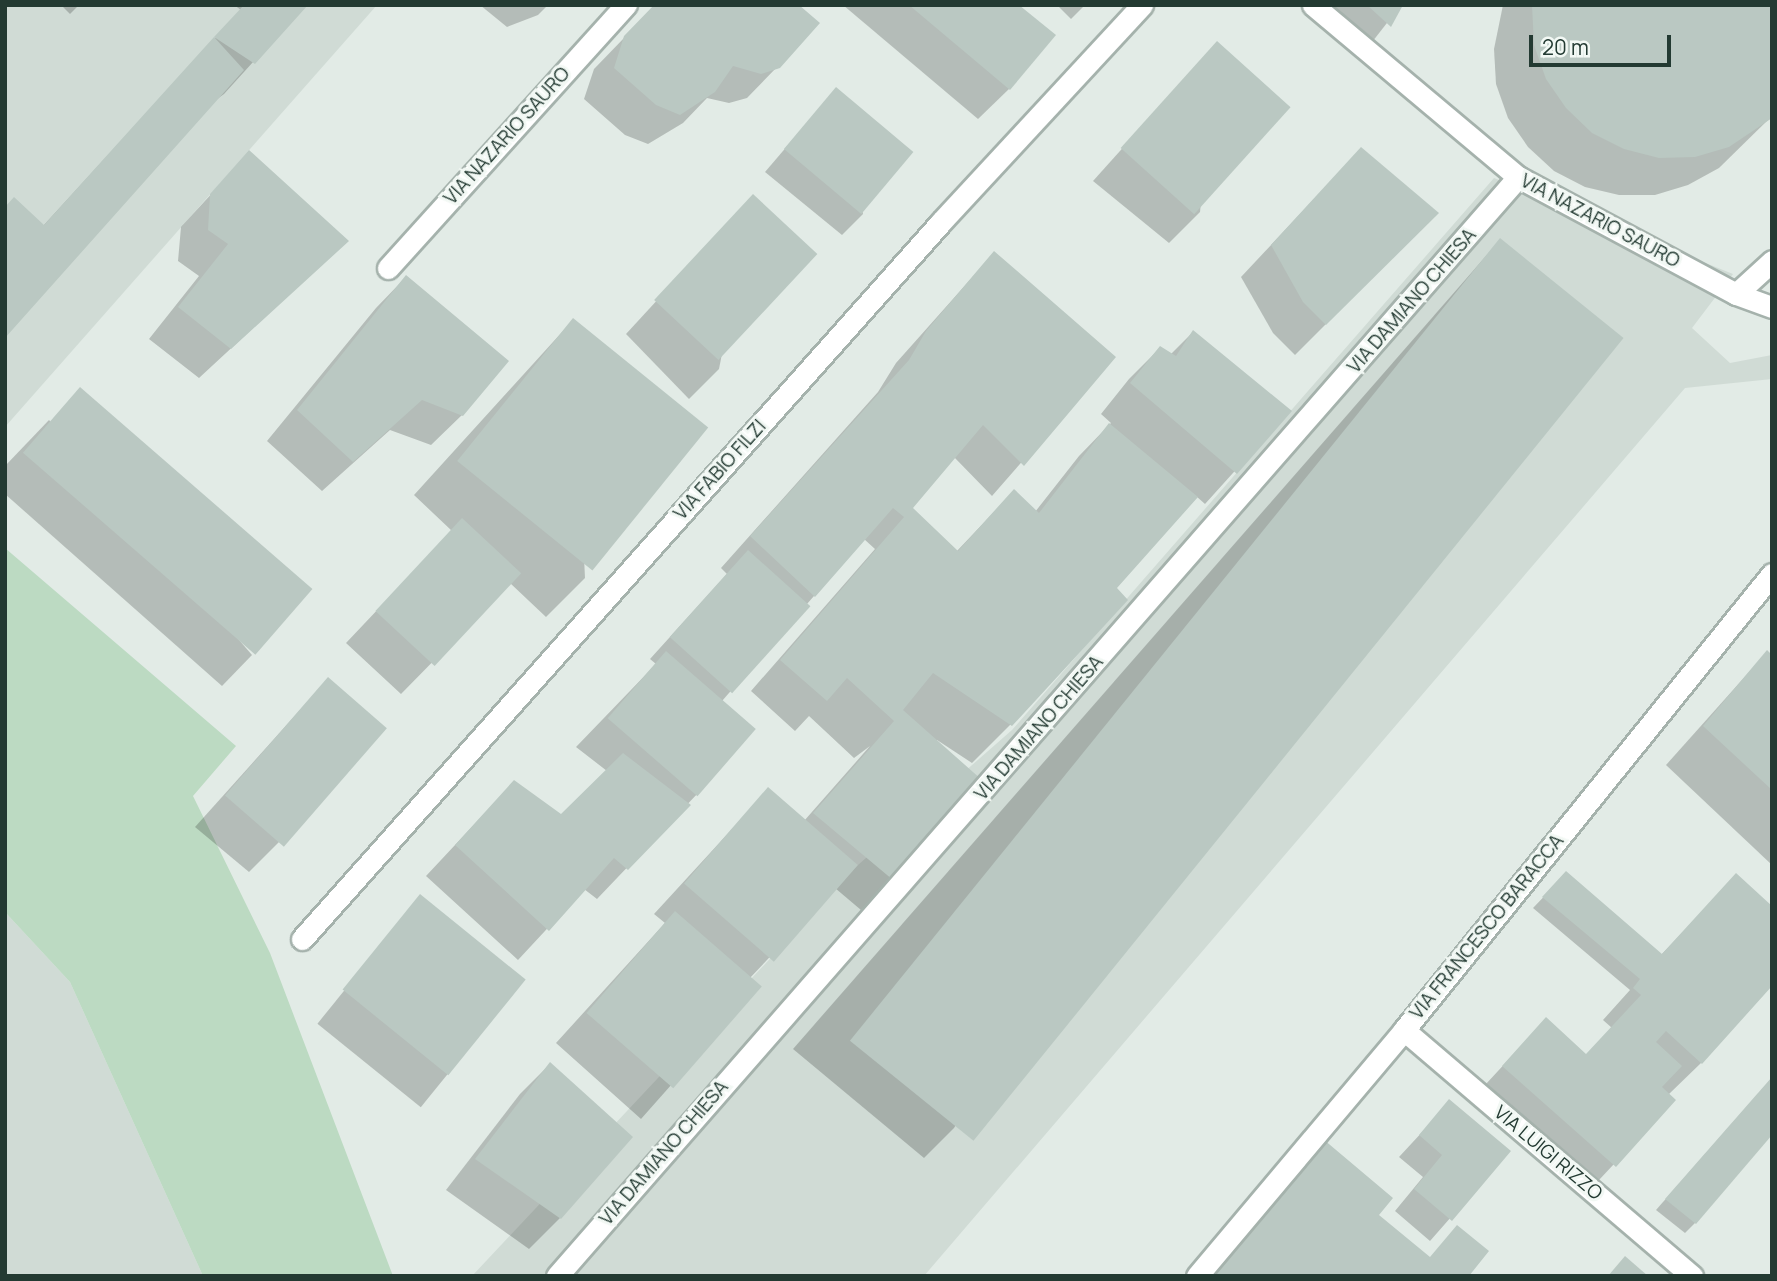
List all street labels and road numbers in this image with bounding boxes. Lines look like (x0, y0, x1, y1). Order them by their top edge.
street label: VIA NAZARIO SAURO (439, 63, 575, 209)
street label: VIA NAZARIO SAURO (1517, 169, 1683, 273)
street label: VIA DAMIANO CHIESA (1343, 224, 1481, 378)
street label: VIA FABIO FILZI (669, 415, 771, 525)
street label: VIA DAMIANO CHIESA (970, 651, 1108, 805)
street label: VIA FRANCESCO BARACCA (1405, 830, 1569, 1024)
street label: VIA DAMIANO CHIESA (595, 1076, 733, 1230)
street label: VIA LUIGI RIZZO (1489, 1101, 1607, 1205)

